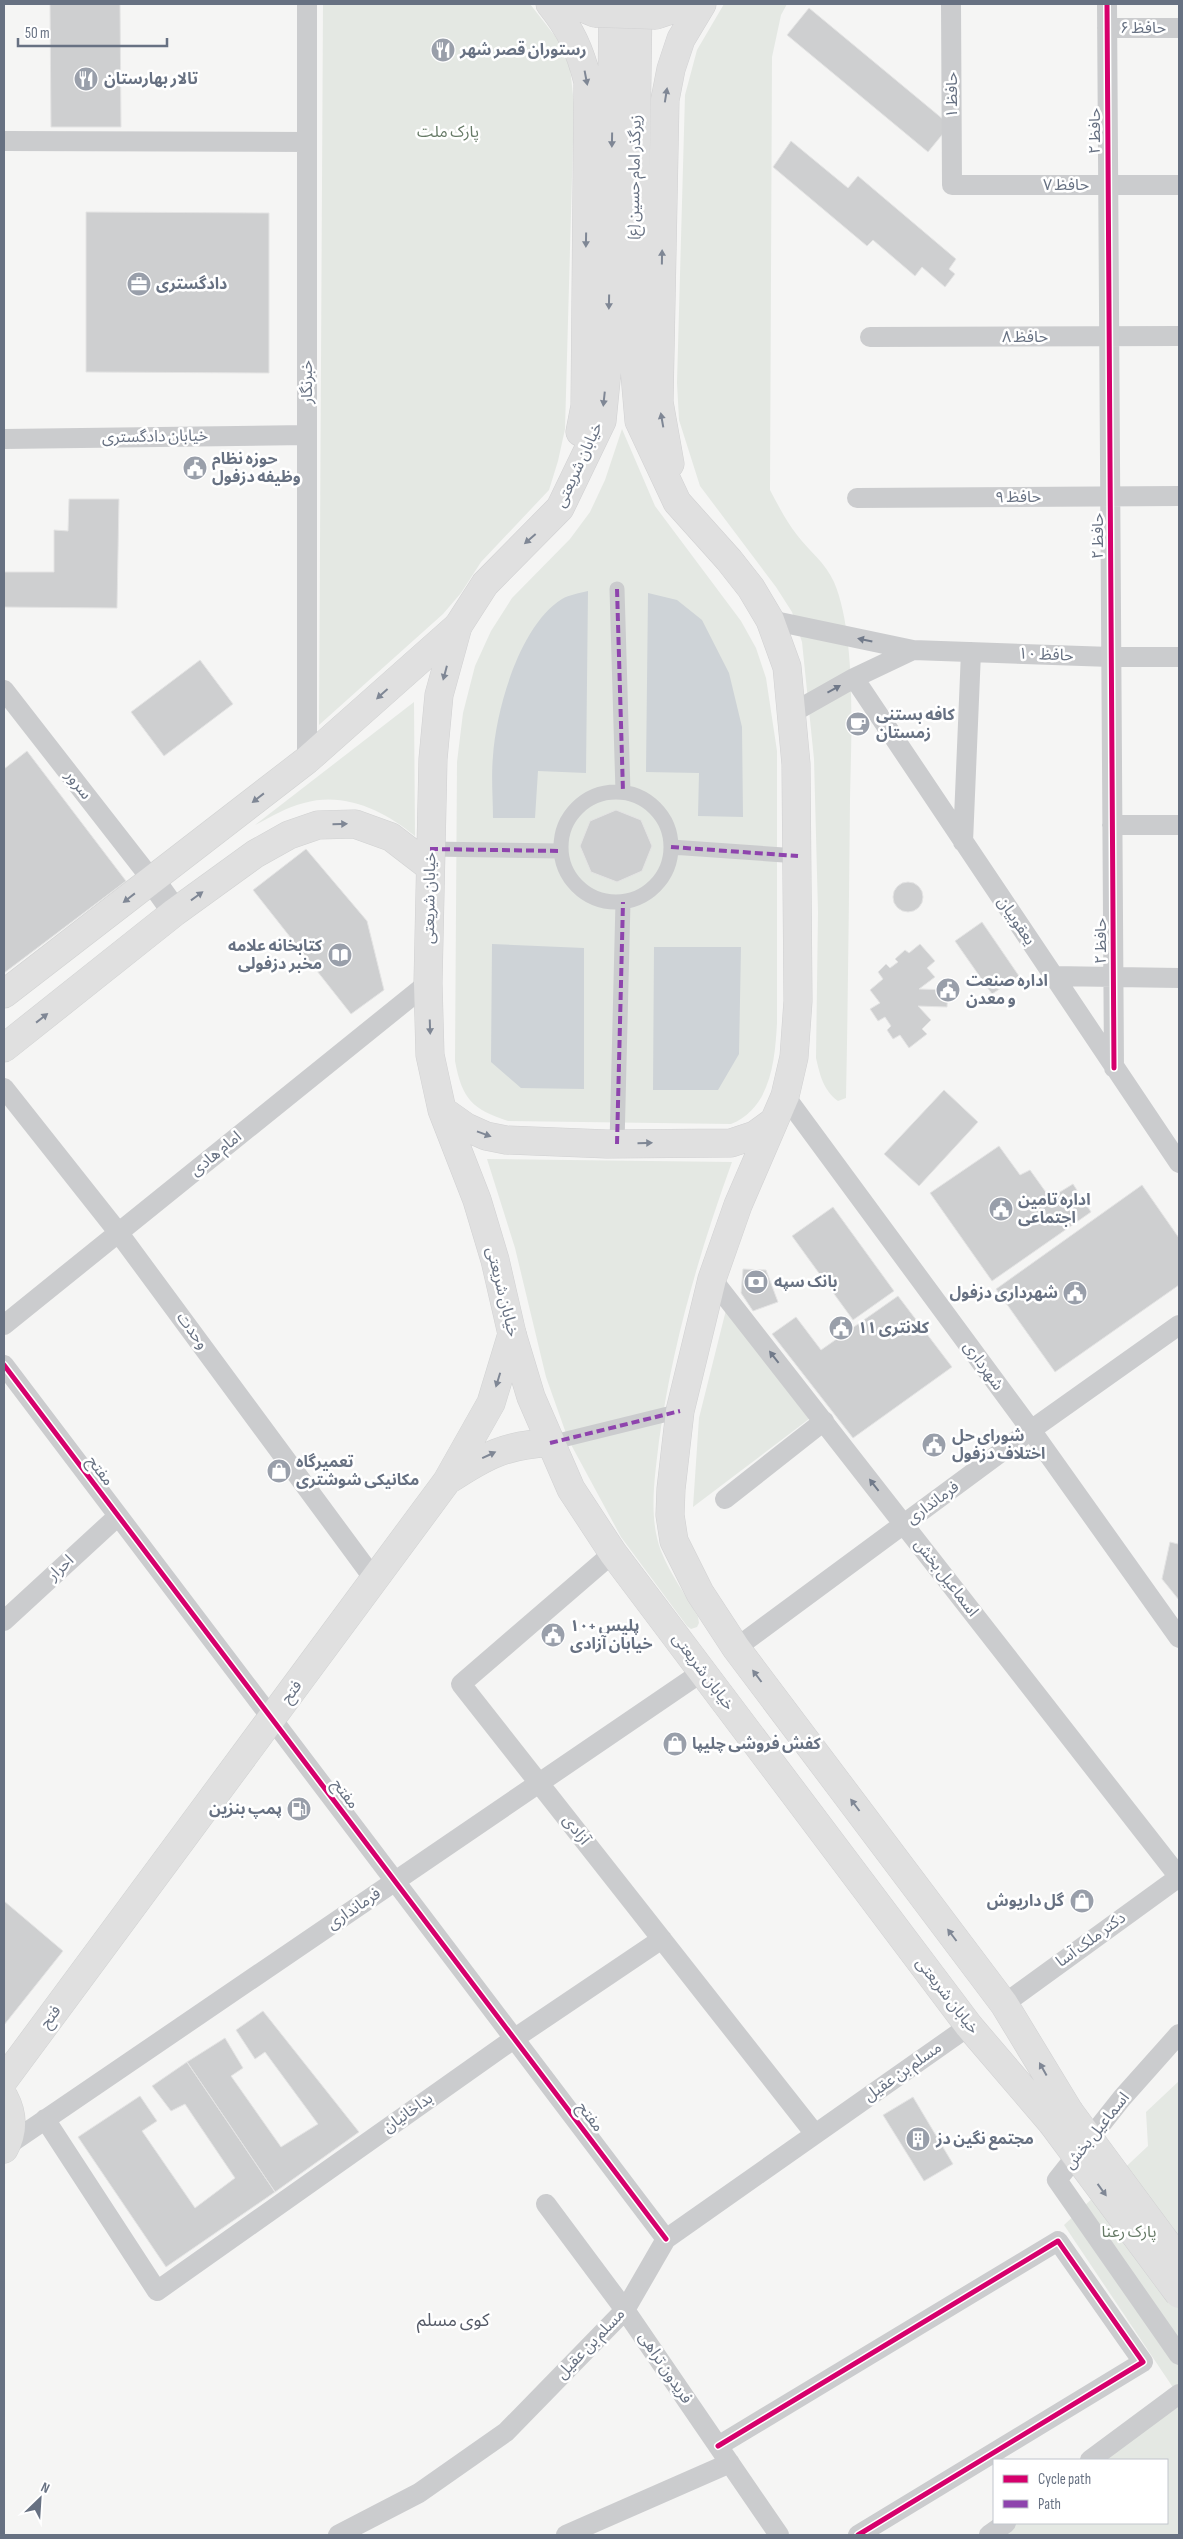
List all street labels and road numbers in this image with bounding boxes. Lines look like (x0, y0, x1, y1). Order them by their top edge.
street label: حافظ ۶ (1120, 19, 1166, 38)
street label: حافظ ۱ (943, 72, 962, 118)
street label: حافظ ۲ (1086, 108, 1105, 154)
street label: زیرگذر امام حسین (ع) (624, 114, 648, 240)
street label: حافظ ۷ (1043, 176, 1089, 195)
street label: حافظ ۸ (1002, 328, 1048, 347)
street label: خبرنگار (298, 360, 317, 405)
street label: خیابان شریعتی (551, 419, 607, 511)
street label: خیابان دادگستری (102, 427, 208, 447)
street label: حافظ ۹ (995, 488, 1041, 507)
street label: حافظ ۲ (1089, 513, 1108, 559)
street label: حافظ ۱۰ (1018, 645, 1074, 665)
street label: سرور (60, 766, 95, 803)
street label: خیابان شریعتی (420, 852, 440, 944)
street label: یعقوبیان (993, 893, 1039, 949)
street label: حافظ ۲ (1092, 918, 1111, 964)
street label: امام هادی (186, 1127, 247, 1182)
street label: خیابان شریعتی (482, 1245, 522, 1339)
street label: وحدت (172, 1309, 212, 1353)
street label: شهرداری (959, 1338, 1007, 1394)
street label: مفتح (81, 1452, 117, 1491)
street label: فرمانداری (903, 1478, 963, 1528)
street label: اسماعیل بخش (910, 1535, 982, 1621)
street label: احرار (43, 1551, 78, 1585)
street label: خیابان شریعتی (668, 1630, 738, 1714)
street label: فتح (277, 1677, 308, 1708)
street label: مفتح (326, 1775, 362, 1814)
street label: آزادی (558, 1811, 594, 1850)
street label: فرمانداری (324, 1884, 384, 1934)
street label: دکتر ملک آسا (1052, 1908, 1130, 1972)
street label: خیابان شریعتی (911, 1954, 983, 2038)
street label: فتح (36, 2002, 67, 2033)
street label: مسلم بن عقیل (860, 2038, 947, 2107)
street label: بداخانیان (379, 2089, 437, 2137)
street label: اسماعیل بخش (1060, 2089, 1134, 2173)
street label: مفتح (571, 2098, 607, 2137)
street label: مسلم بن عقیل (553, 2305, 631, 2385)
street label: فریدون تراهی (634, 2329, 696, 2407)

